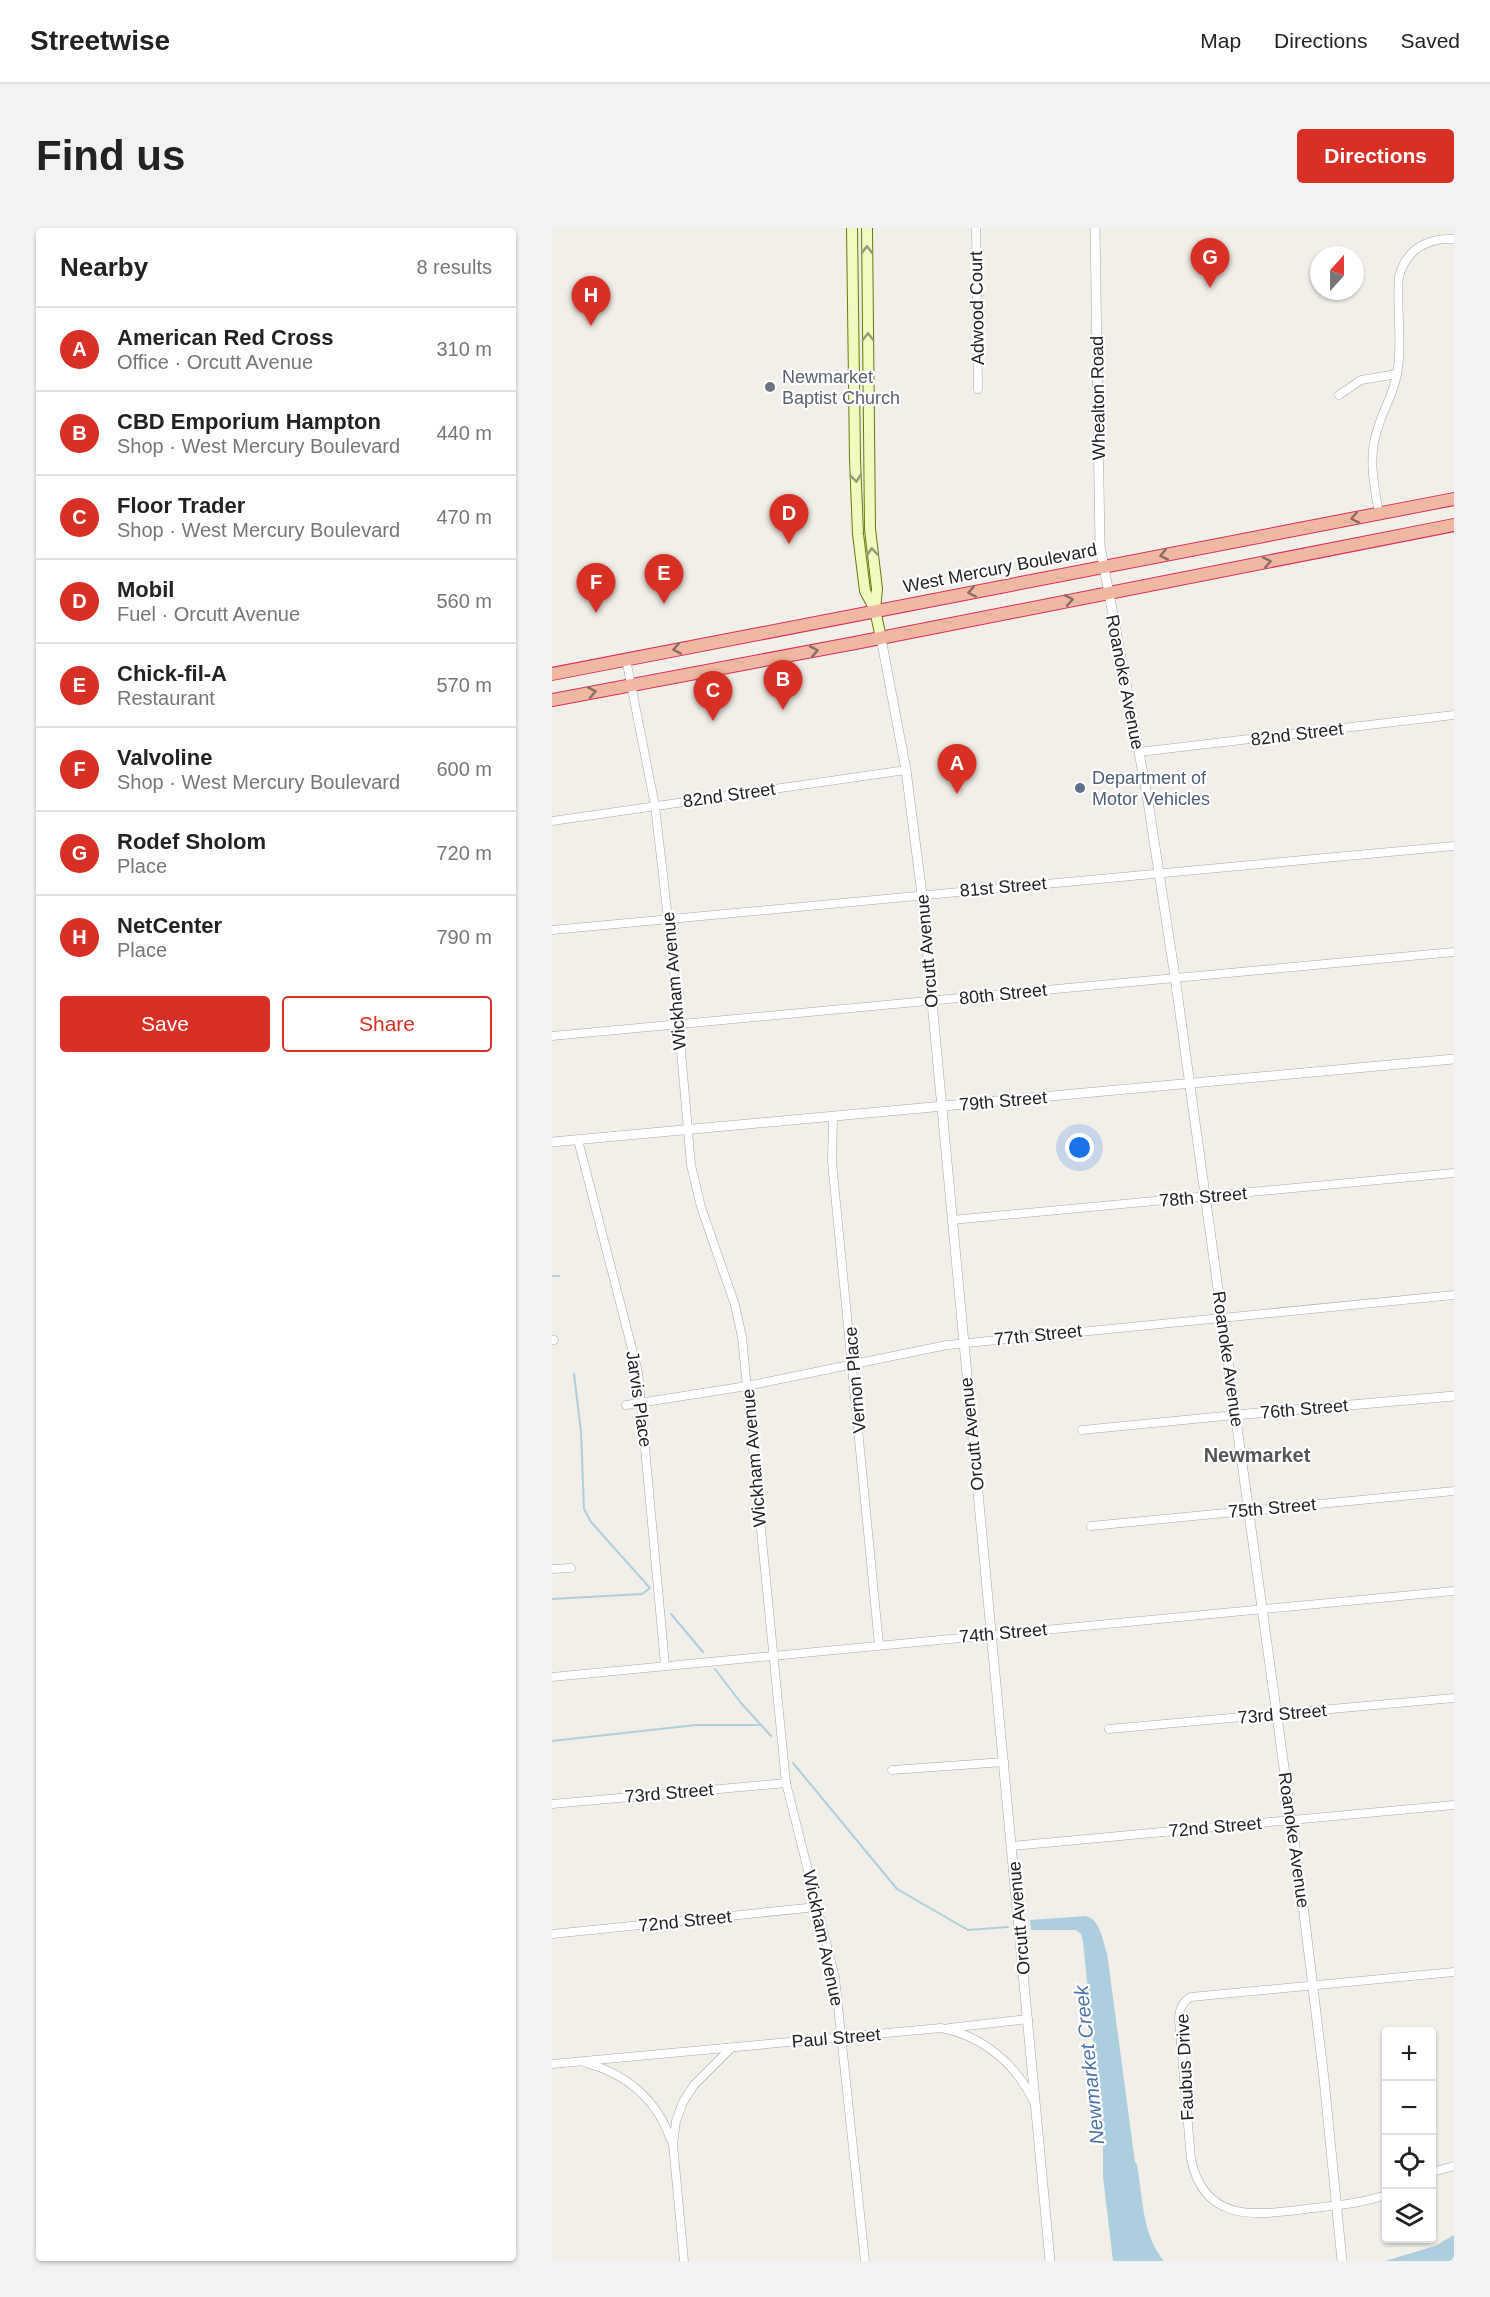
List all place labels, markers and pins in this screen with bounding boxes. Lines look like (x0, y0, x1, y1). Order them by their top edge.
pin: G (1190, 238, 1230, 288)
pin: H (572, 276, 610, 326)
place label: Newmarket Baptist Church (782, 367, 900, 408)
marker: Newmarket Baptist Church (763, 380, 777, 394)
pin: D (770, 494, 808, 544)
pin: E (644, 554, 684, 604)
pin: F (576, 564, 615, 613)
pin: B (764, 660, 802, 710)
pin: C (694, 672, 732, 721)
pin: A (938, 744, 976, 794)
place label: Department of Motor Vehicles (1092, 768, 1210, 809)
marker: Department of Motor Vehicles (1073, 781, 1087, 795)

